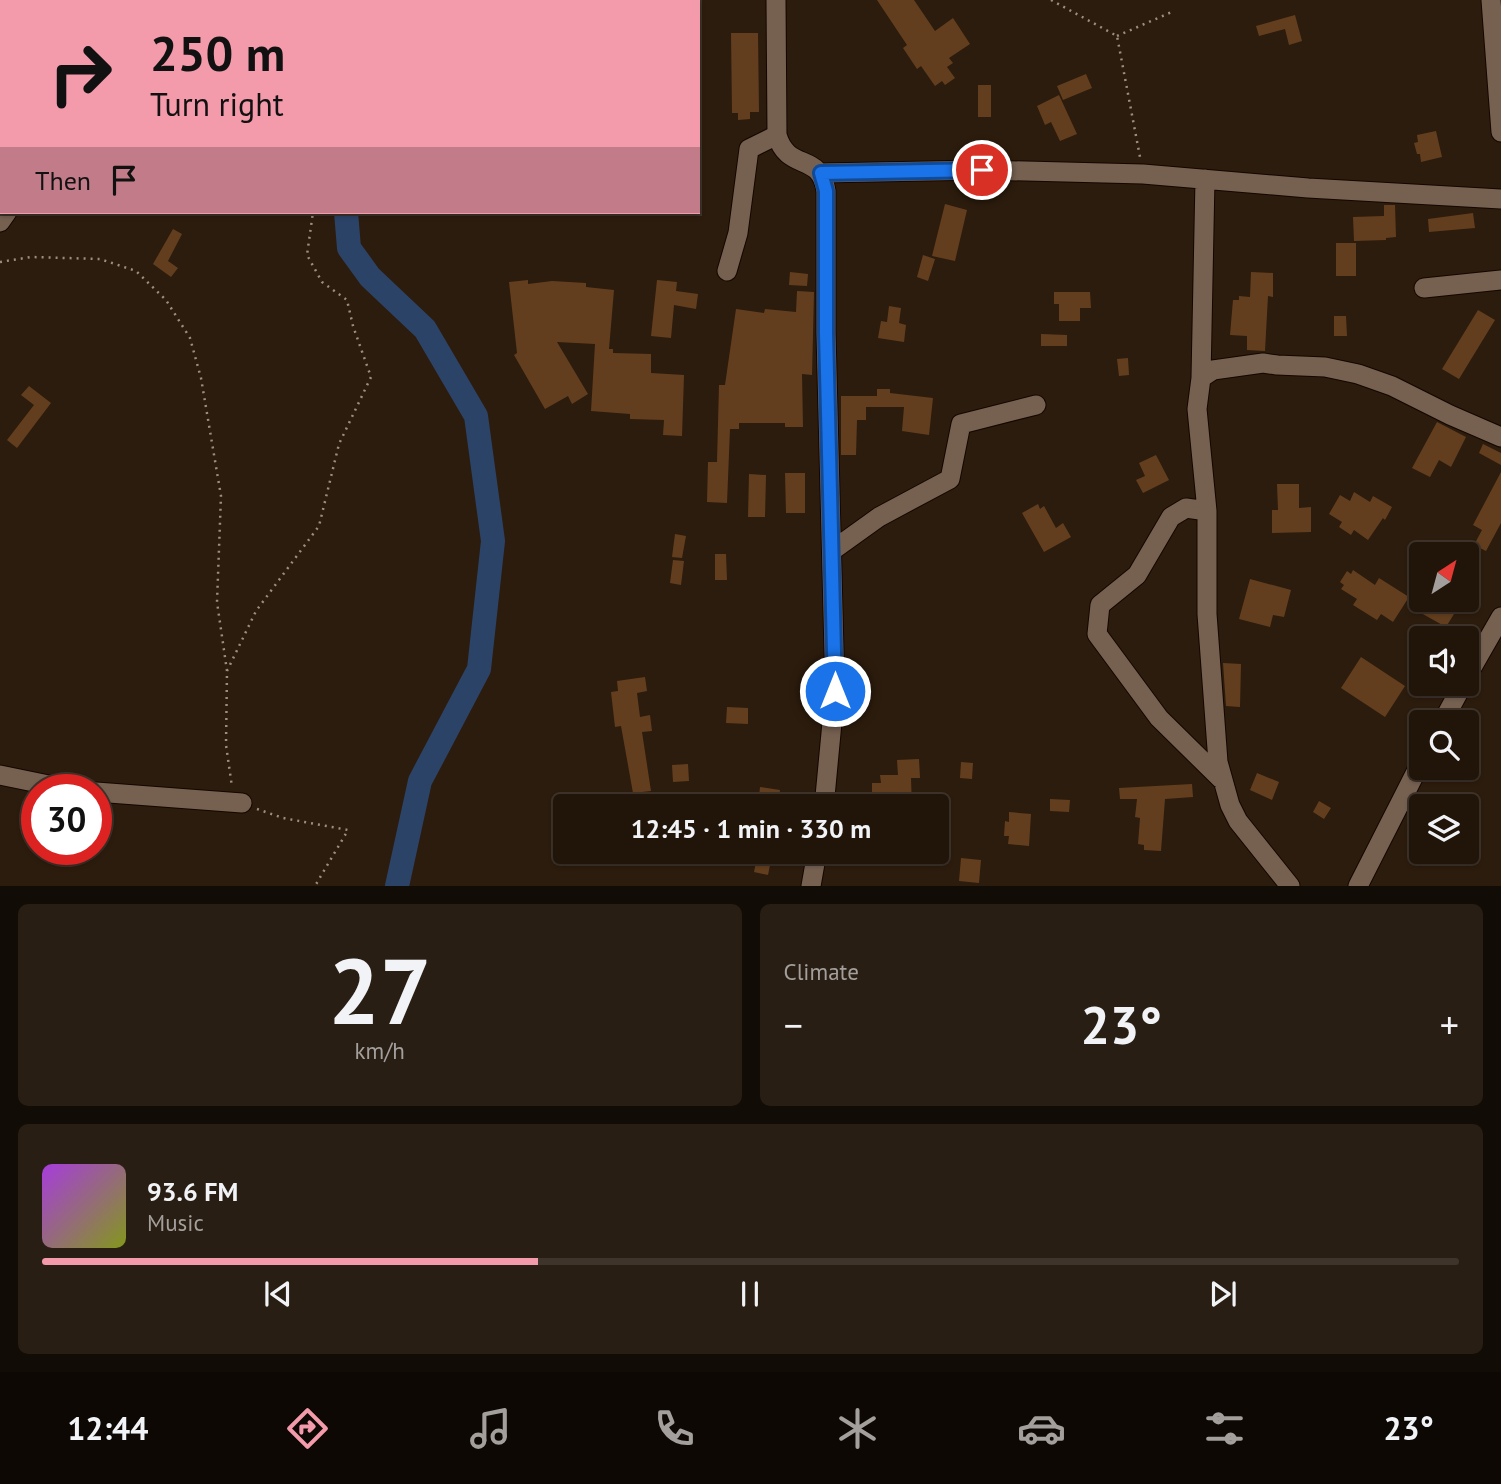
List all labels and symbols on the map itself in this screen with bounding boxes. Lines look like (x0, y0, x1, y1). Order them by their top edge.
pin (952, 140, 1012, 200)
north arrow (1409, 542, 1479, 612)
position arrow (798, 654, 872, 728)
speed limit sign: 30 (21, 774, 112, 865)

